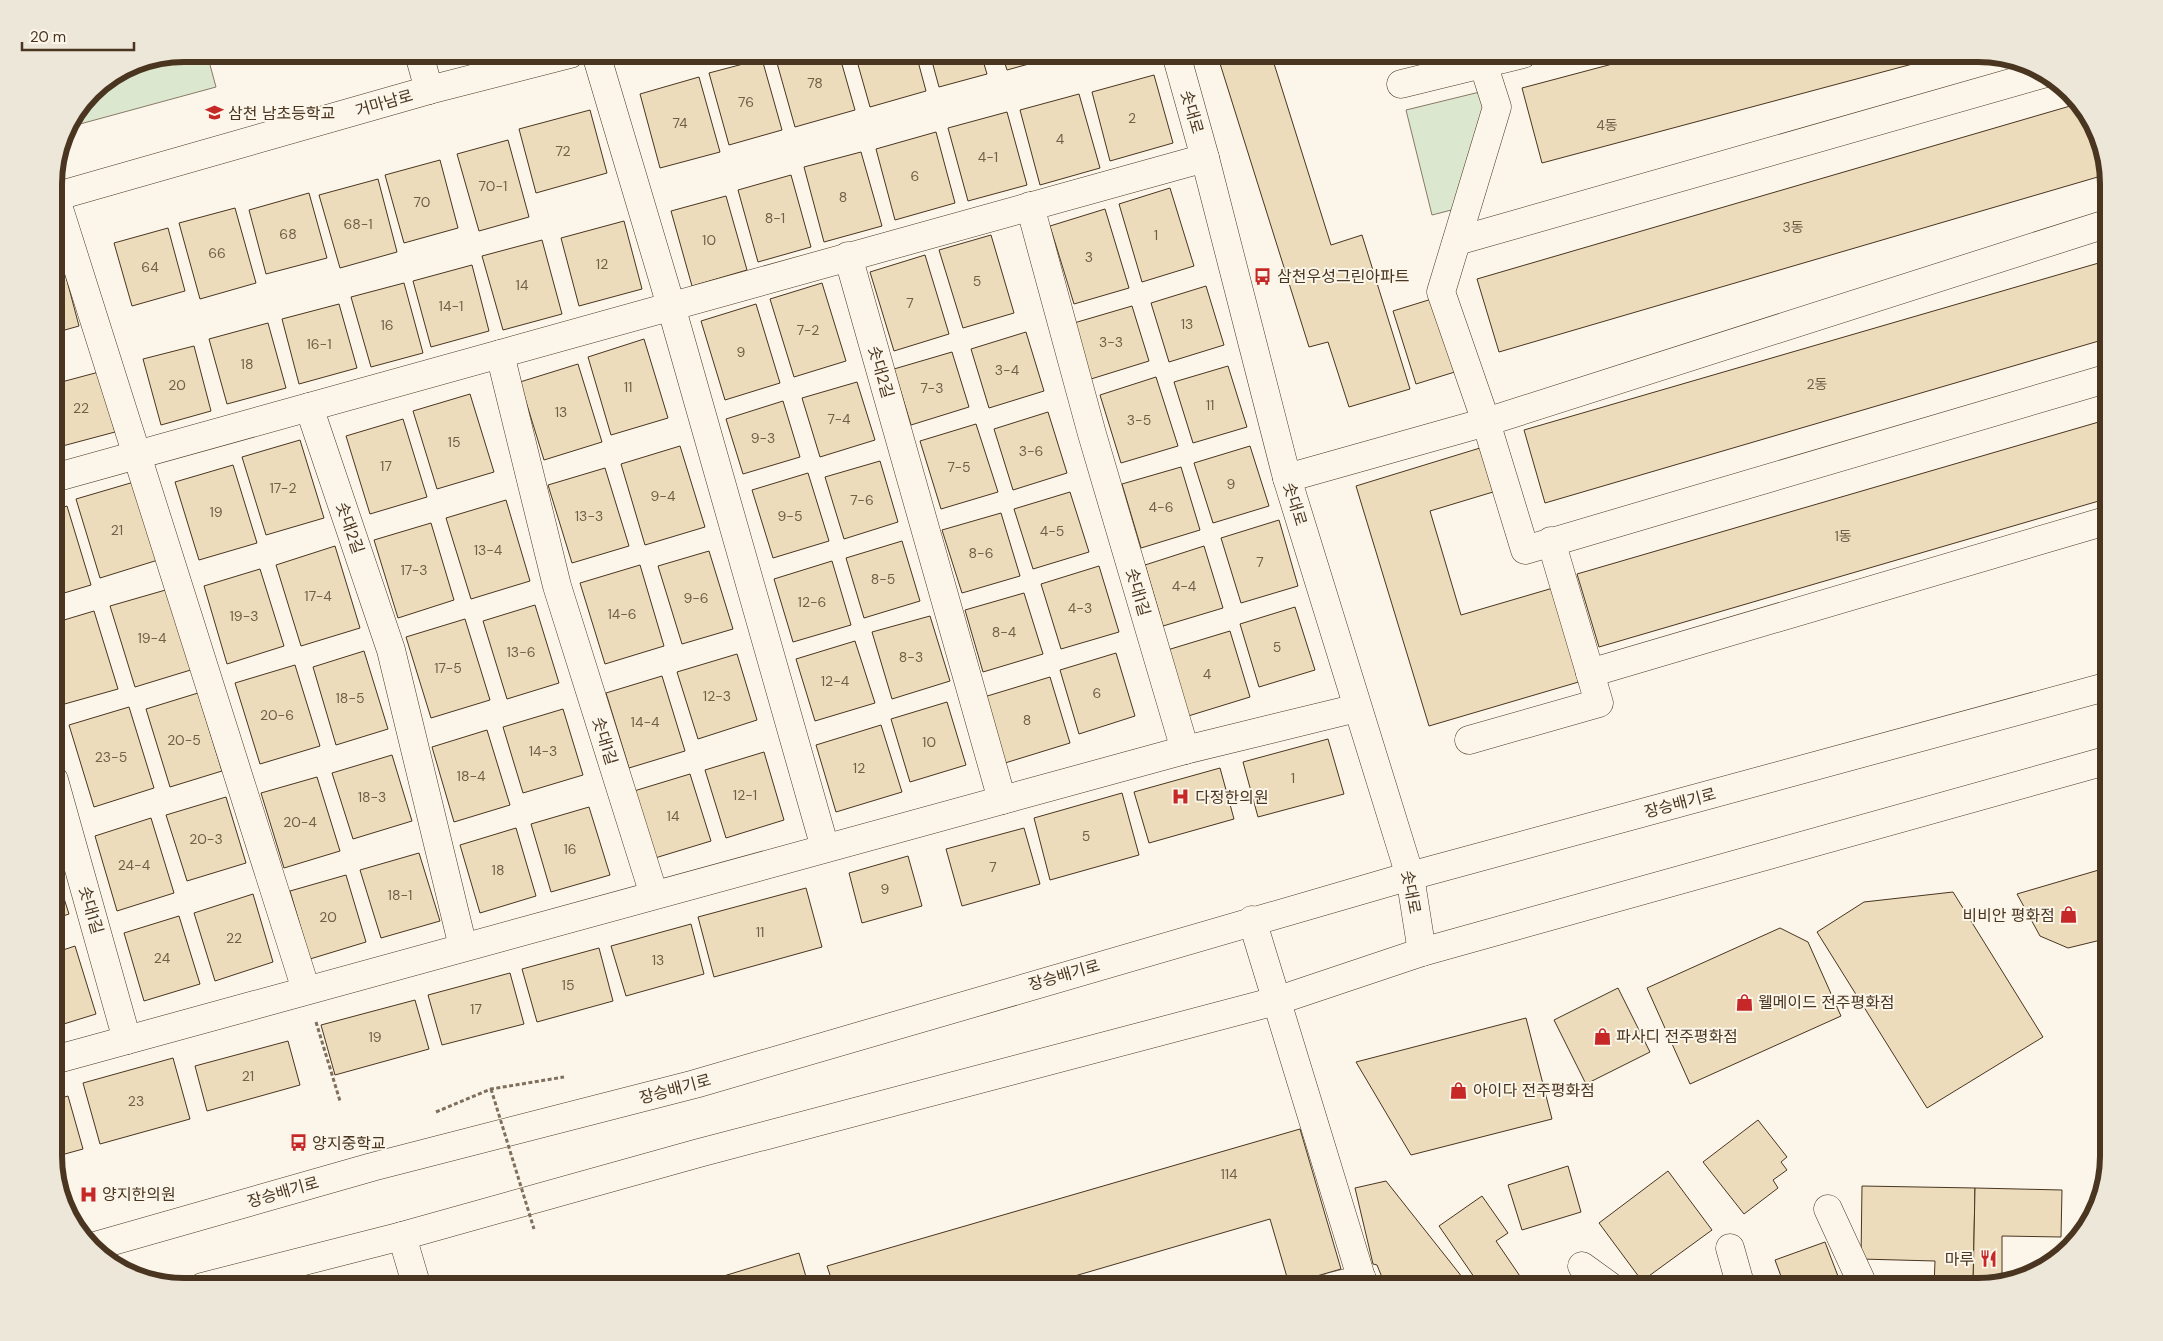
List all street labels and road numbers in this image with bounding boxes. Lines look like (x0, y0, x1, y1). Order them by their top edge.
street label: 거마남로 (353, 85, 415, 121)
street label: 솟대로 (1176, 88, 1208, 136)
street label: 솟대2길 (864, 343, 898, 401)
street label: 솟대로 (1279, 480, 1312, 528)
street label: 솟대2길 (331, 499, 369, 557)
street label: 솟대1길 (1121, 565, 1155, 619)
street label: 솟대1길 (588, 714, 622, 768)
street label: 장승배기로 (1642, 783, 1719, 823)
street label: 솟대로 (1396, 868, 1426, 916)
street label: 솟대1길 (74, 883, 108, 937)
street label: 장승배기로 (1026, 955, 1103, 995)
street label: 장승배기로 (637, 1069, 714, 1109)
street label: 장승배기로 (245, 1172, 322, 1212)

